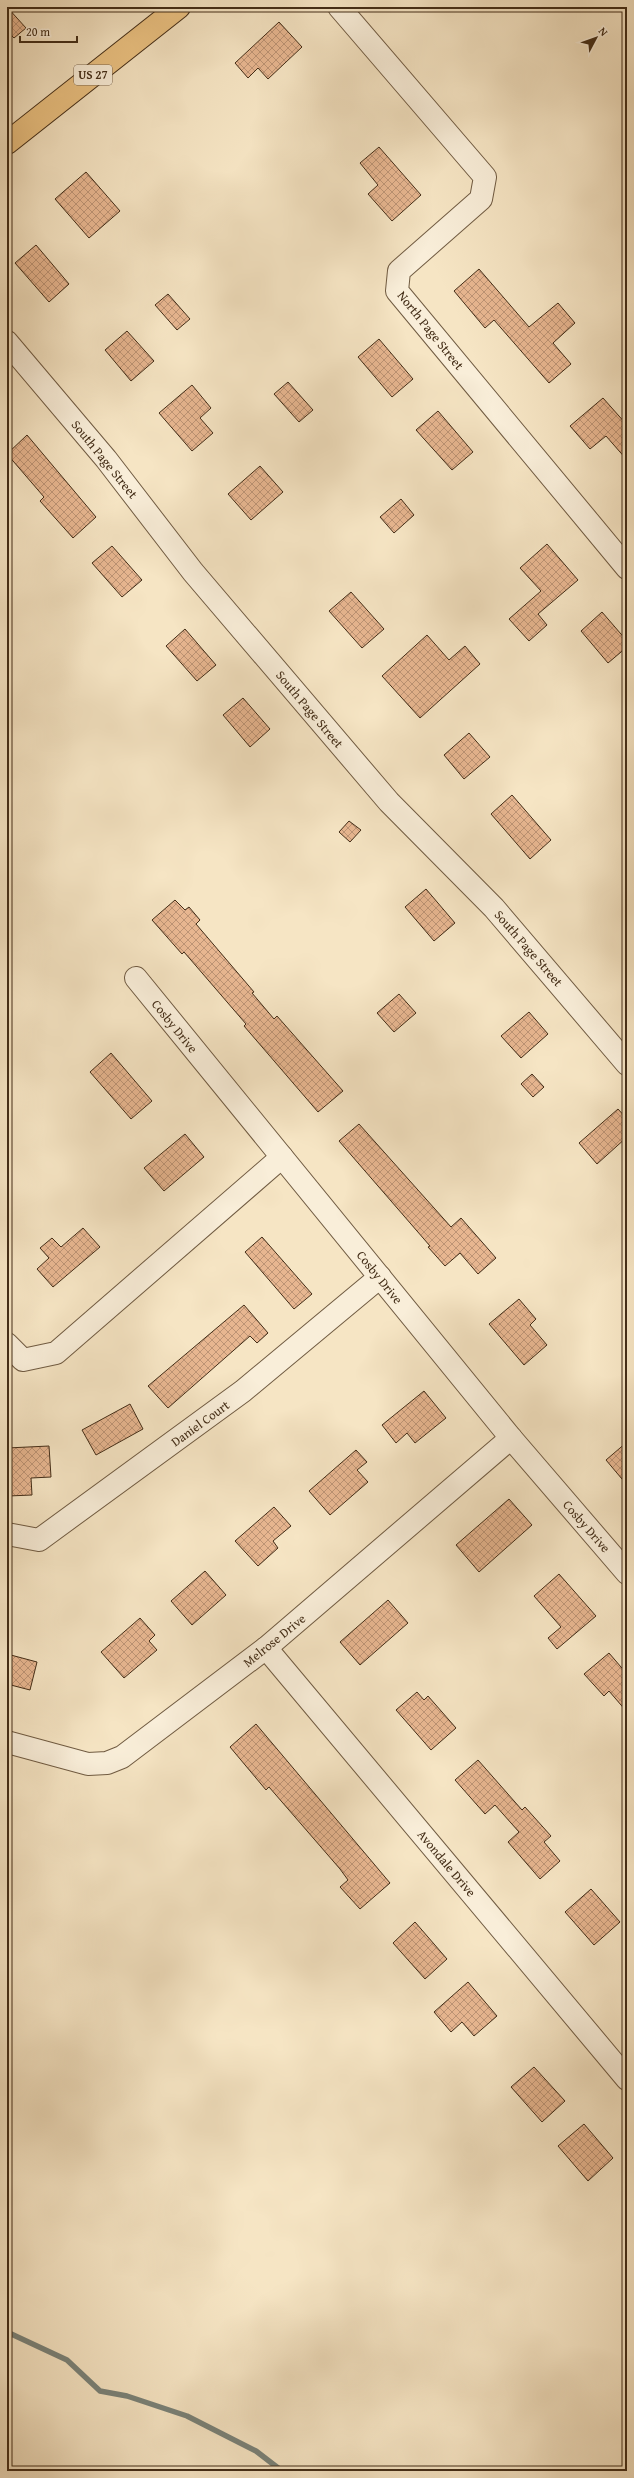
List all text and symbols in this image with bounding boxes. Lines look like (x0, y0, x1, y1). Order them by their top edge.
scale bar (20, 18, 77, 44)
north arrow (576, 18, 616, 58)
text: 20 m (26, 23, 50, 40)
text: N (595, 23, 612, 40)
road number: US 27 (74, 65, 112, 85)
street label: North Page Street (393, 287, 469, 374)
street label: South Page Street (67, 416, 143, 503)
street label: South Page Street (271, 666, 348, 753)
street label: South Page Street (490, 906, 568, 991)
street label: Cosby Drive (147, 995, 202, 1057)
street label: Cosby Drive (352, 1246, 407, 1308)
street label: Daniel Court (167, 1395, 234, 1451)
street label: Cosby Drive (558, 1496, 615, 1557)
street label: Melrose Drive (239, 1609, 310, 1672)
street label: Avondale Drive (413, 1826, 480, 1901)

